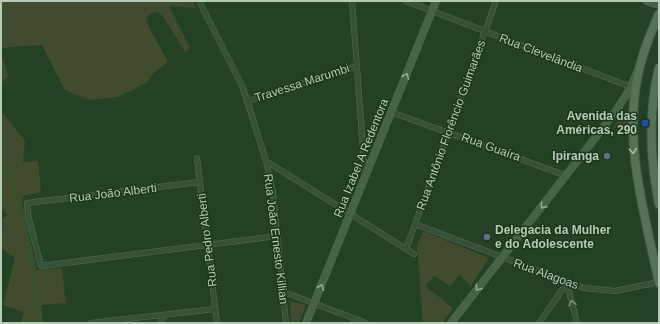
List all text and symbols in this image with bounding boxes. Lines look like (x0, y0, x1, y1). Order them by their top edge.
street label: Rua Clevelândia (497, 31, 585, 75)
street label: Rua Antônio Florêncio Guimarães (414, 38, 488, 212)
street label: Travessa Marumbi (253, 61, 351, 105)
one-way arrow (401, 72, 409, 79)
street label: Rua Izabel A Redentora (331, 96, 391, 219)
place label: Avenida das Américas, 290 (556, 109, 637, 137)
marker: Avenida das Américas, 290 (640, 118, 650, 128)
street label: Rua Guaíra (459, 130, 523, 164)
one-way arrow (629, 148, 638, 154)
place label: Ipiranga (552, 149, 599, 163)
marker: Ipiranga (602, 151, 612, 161)
street label: Rua João Ernesto Killian (261, 173, 291, 305)
street label: Rua João Alberti (68, 181, 158, 205)
street label: Rua Pedro Alberti (194, 192, 220, 288)
one-way arrow (540, 201, 547, 208)
place label: Delegacia da Mulher e do Adolescente (495, 223, 611, 251)
marker: Delegacia da Mulher e do Adolescente (482, 232, 492, 242)
street label: Rua Alagoas (512, 256, 580, 292)
one-way arrow (316, 283, 324, 290)
one-way arrow (476, 284, 483, 291)
one-way arrow (568, 300, 576, 306)

